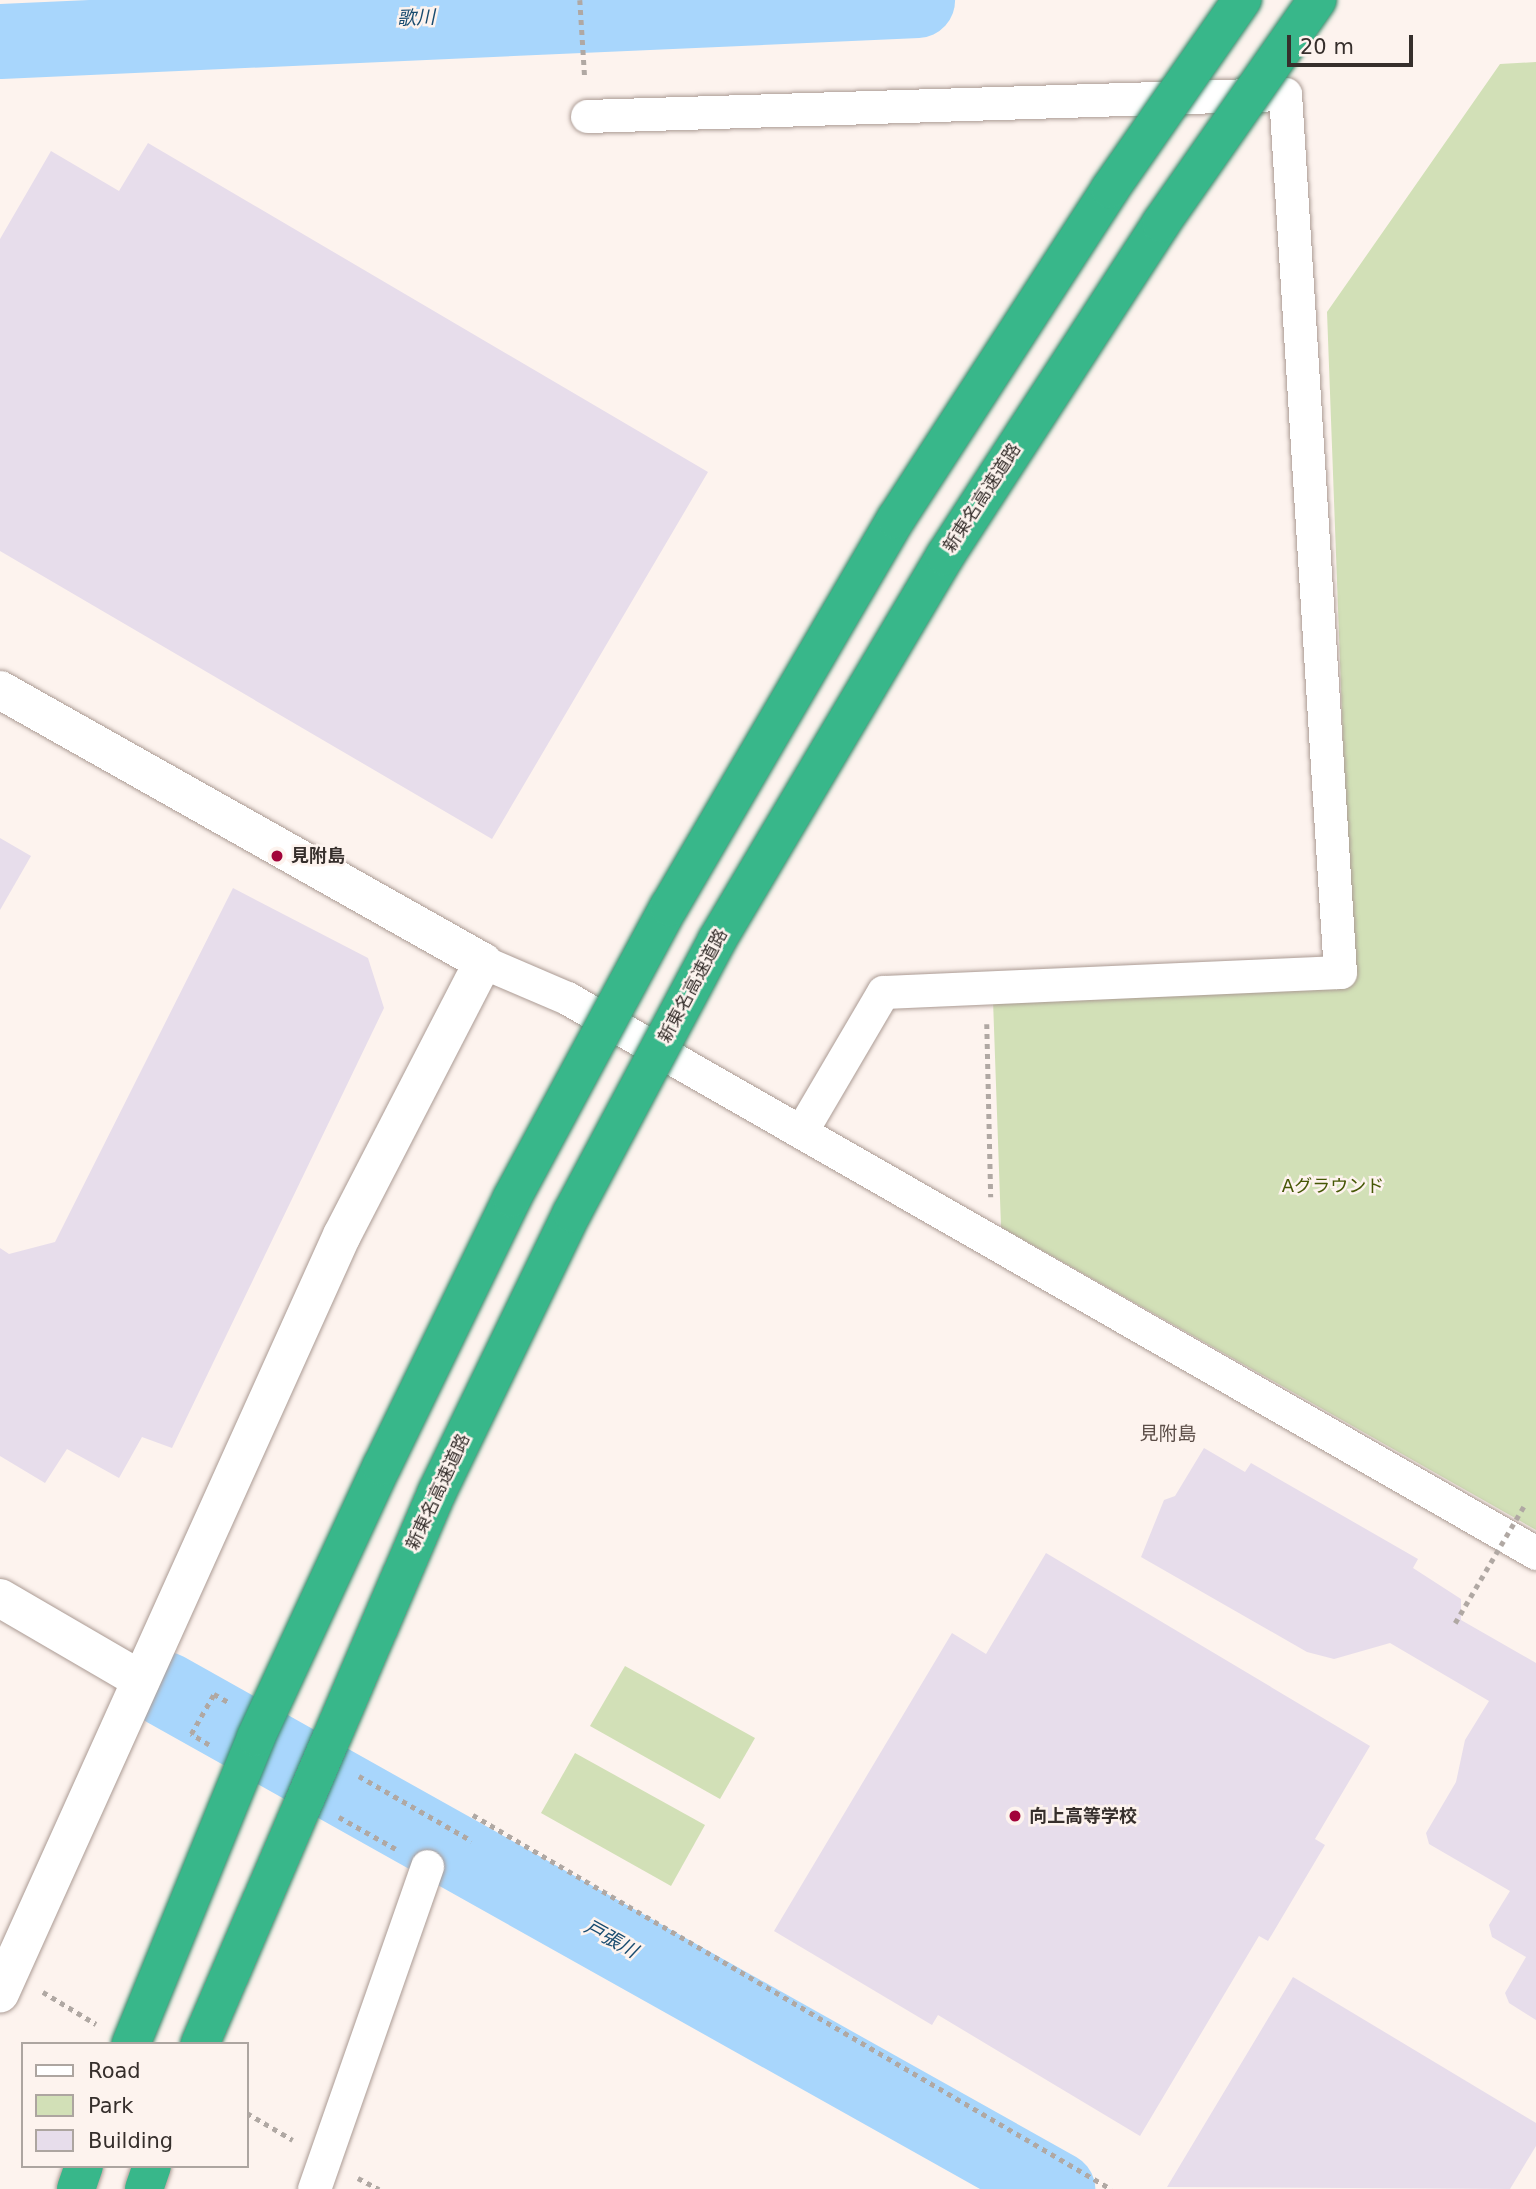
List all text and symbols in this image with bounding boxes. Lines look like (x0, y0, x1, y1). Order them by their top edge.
water label: 歌川 (397, 6, 435, 30)
scale bar (1291, 21, 1417, 65)
text: 20 m (1300, 35, 1354, 59)
street label: 新東名高速道路 (939, 439, 1025, 557)
place label: 見附島 (291, 845, 345, 867)
marker: 見附島 (269, 848, 285, 864)
street label: 新東名高速道路 (654, 925, 732, 1047)
park label: Aグラウンド (1282, 1175, 1384, 1197)
district label: 見附島 (1140, 1423, 1196, 1445)
street label: 新東名高速道路 (402, 1430, 474, 1554)
place label: 向上高等学校 (1029, 1805, 1137, 1827)
marker: 向上高等学校 (1007, 1808, 1023, 1824)
water label: 戸張川 (581, 1915, 641, 1963)
legend (21, 2042, 248, 2168)
text: Road (88, 2059, 141, 2083)
text: Park (88, 2094, 133, 2118)
text: Building (88, 2129, 173, 2153)

